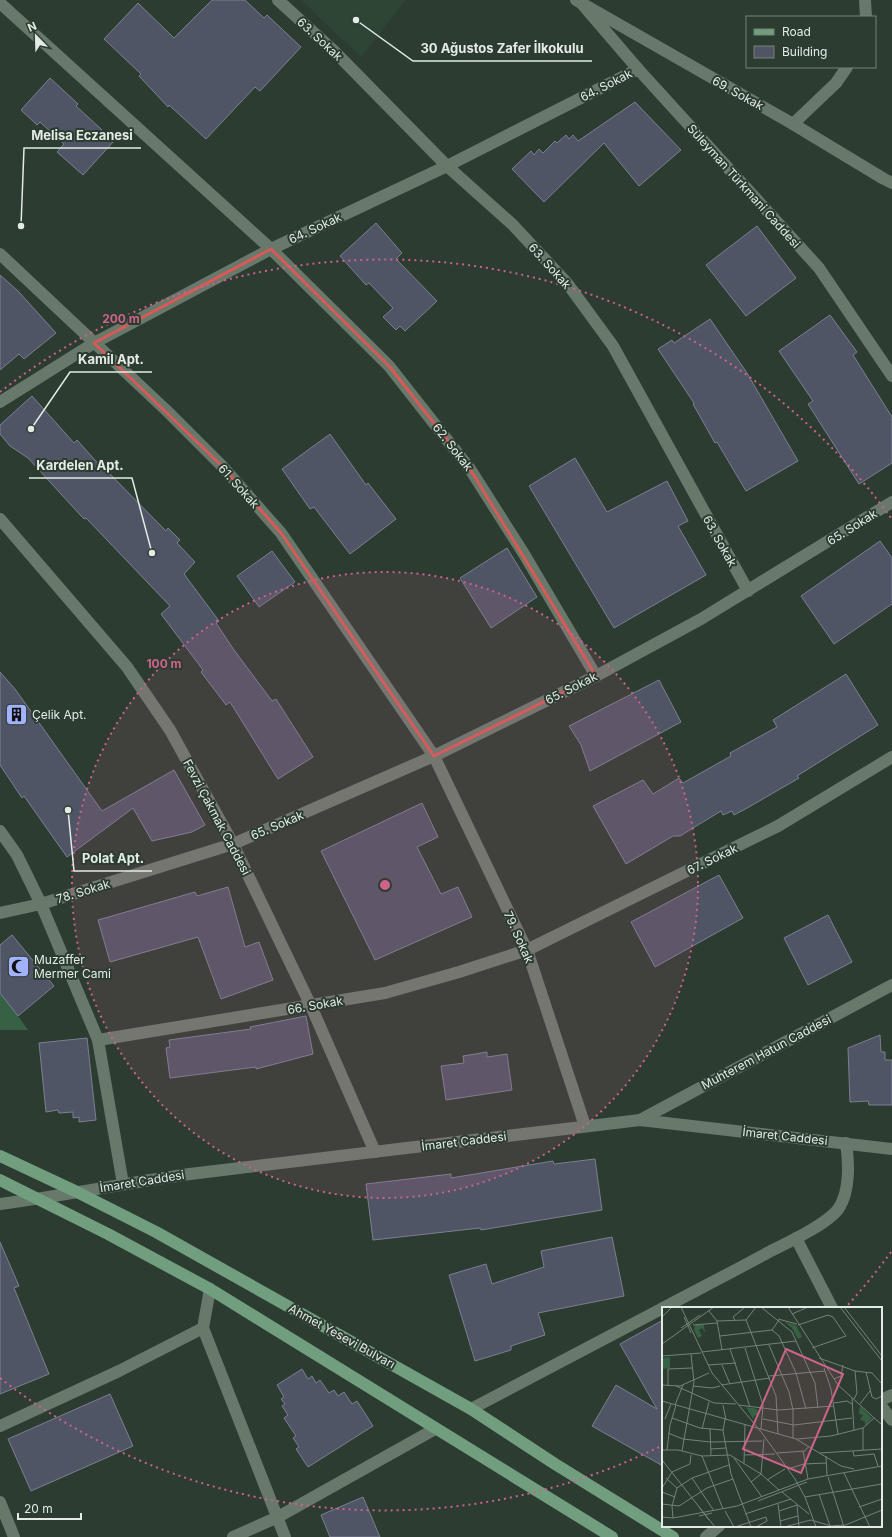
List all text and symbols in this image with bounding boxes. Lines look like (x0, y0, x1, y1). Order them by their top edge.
street label: 63. Sokak (294, 14, 346, 64)
north arrow (16, 16, 56, 56)
legend (746, 16, 876, 68)
text: N (25, 19, 39, 35)
text: Road (782, 24, 811, 39)
callout: 30 Ağustos Zafer İlkokulu (413, 36, 592, 61)
text: 30 Ağustos Zafer İlkokulu (420, 40, 584, 56)
text: Building (782, 44, 827, 59)
street label: 64. Sokak (577, 65, 635, 104)
street label: 69. Sokak (710, 73, 767, 113)
street label: Süleyman Türkmani Caddesi (684, 121, 804, 251)
callout: Melisa Eczanesi (24, 123, 141, 148)
text: Melisa Eczanesi (31, 127, 133, 143)
street label: 64. Sokak (286, 209, 344, 247)
street label: 63. Sokak (526, 240, 575, 292)
text: 200 m (102, 311, 140, 326)
callout: Kamil Apt. (70, 347, 152, 372)
text: Kamil Apt. (78, 351, 144, 367)
street label: 62. Sokak (430, 420, 477, 474)
callout: Kardelen Apt. (29, 453, 132, 478)
text: Kardelen Apt. (36, 457, 124, 473)
street label: 61. Sokak (215, 461, 263, 511)
street label: 65. Sokak (824, 506, 880, 548)
street label: 63. Sokak (700, 513, 740, 570)
text: 100 m (146, 656, 182, 671)
street label: 65. Sokak (543, 668, 600, 707)
building icon: Çelik Apt. (3, 701, 29, 727)
place label: Çelik Apt. (32, 707, 87, 722)
street label: Fevzi Çakmak Caddesi (180, 757, 254, 877)
street label: 65. Sokak (248, 807, 306, 843)
street label: 67. Sokak (684, 840, 740, 878)
callout: Polat Apt. (74, 846, 152, 871)
text: Polat Apt. (82, 850, 144, 866)
street label: 78. Sokak (54, 876, 112, 906)
centre of rings (378, 878, 392, 892)
street label: 79. Sokak (501, 909, 537, 966)
place label: Muzaffer Mermer Cami (34, 952, 111, 981)
mosque icon: Muzaffer Mermer Cami (6, 953, 32, 979)
street label: 66. Sokak (286, 993, 344, 1017)
street label: Muhterem Hatun Caddesi (699, 1011, 833, 1093)
street label: İmaret Caddesi (742, 1124, 828, 1148)
street label: İmaret Caddesi (421, 1128, 507, 1154)
street label: İmaret Caddesi (99, 1167, 185, 1195)
street label: Ahmet Yesevi Bulvarı (286, 1300, 398, 1372)
inset map (662, 1307, 882, 1527)
scale bar (18, 1495, 81, 1521)
text: 20 m (24, 1501, 53, 1516)

